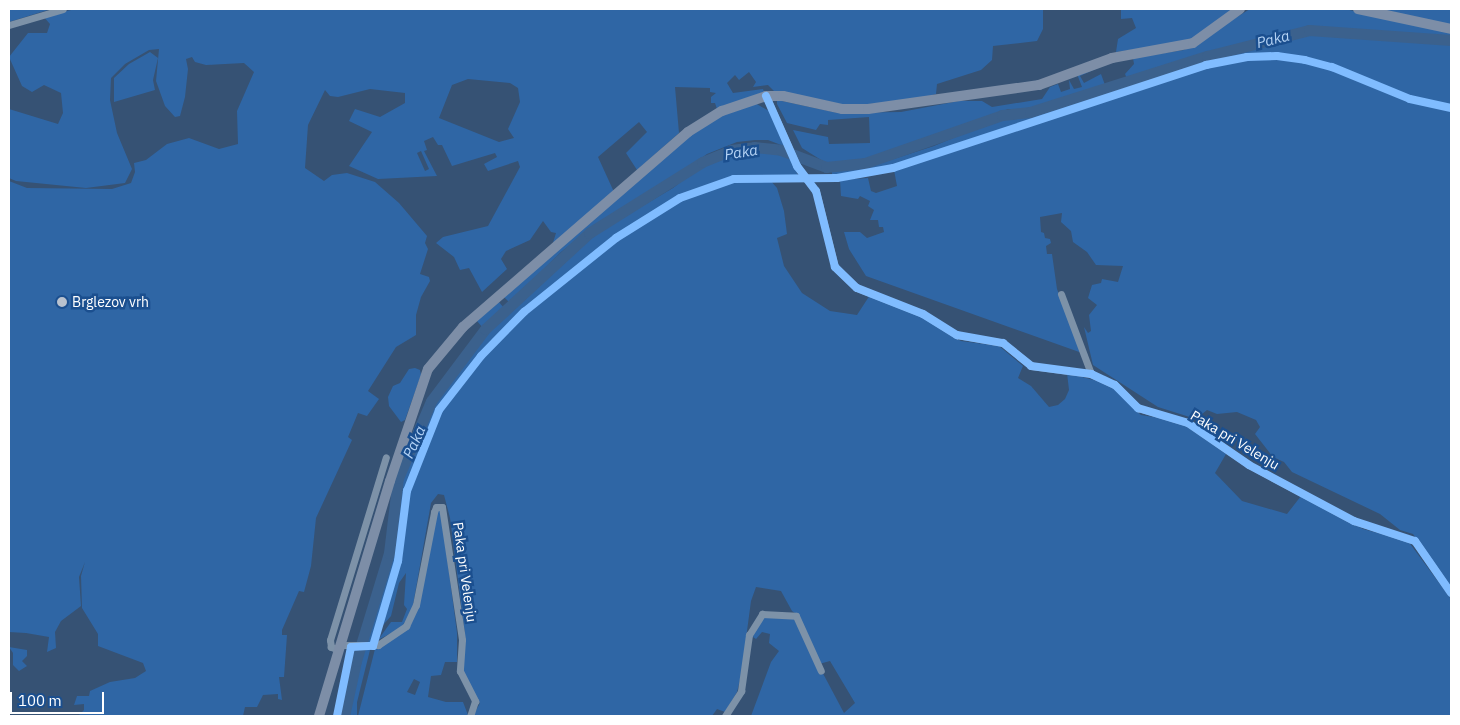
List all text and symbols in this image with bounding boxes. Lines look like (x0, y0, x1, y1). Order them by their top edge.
water label: Paka (1255, 26, 1291, 52)
water label: Paka (723, 140, 759, 164)
place label: Brglezov vrh (72, 294, 149, 310)
marker: Brglezov vrh (56, 296, 68, 308)
street label: Paka pri Velenju (1188, 407, 1282, 473)
water label: Paka (399, 423, 429, 461)
street label: Paka pri Velenju (450, 521, 480, 623)
scale bar (12, 682, 106, 714)
text: 100 m (18, 691, 62, 710)

